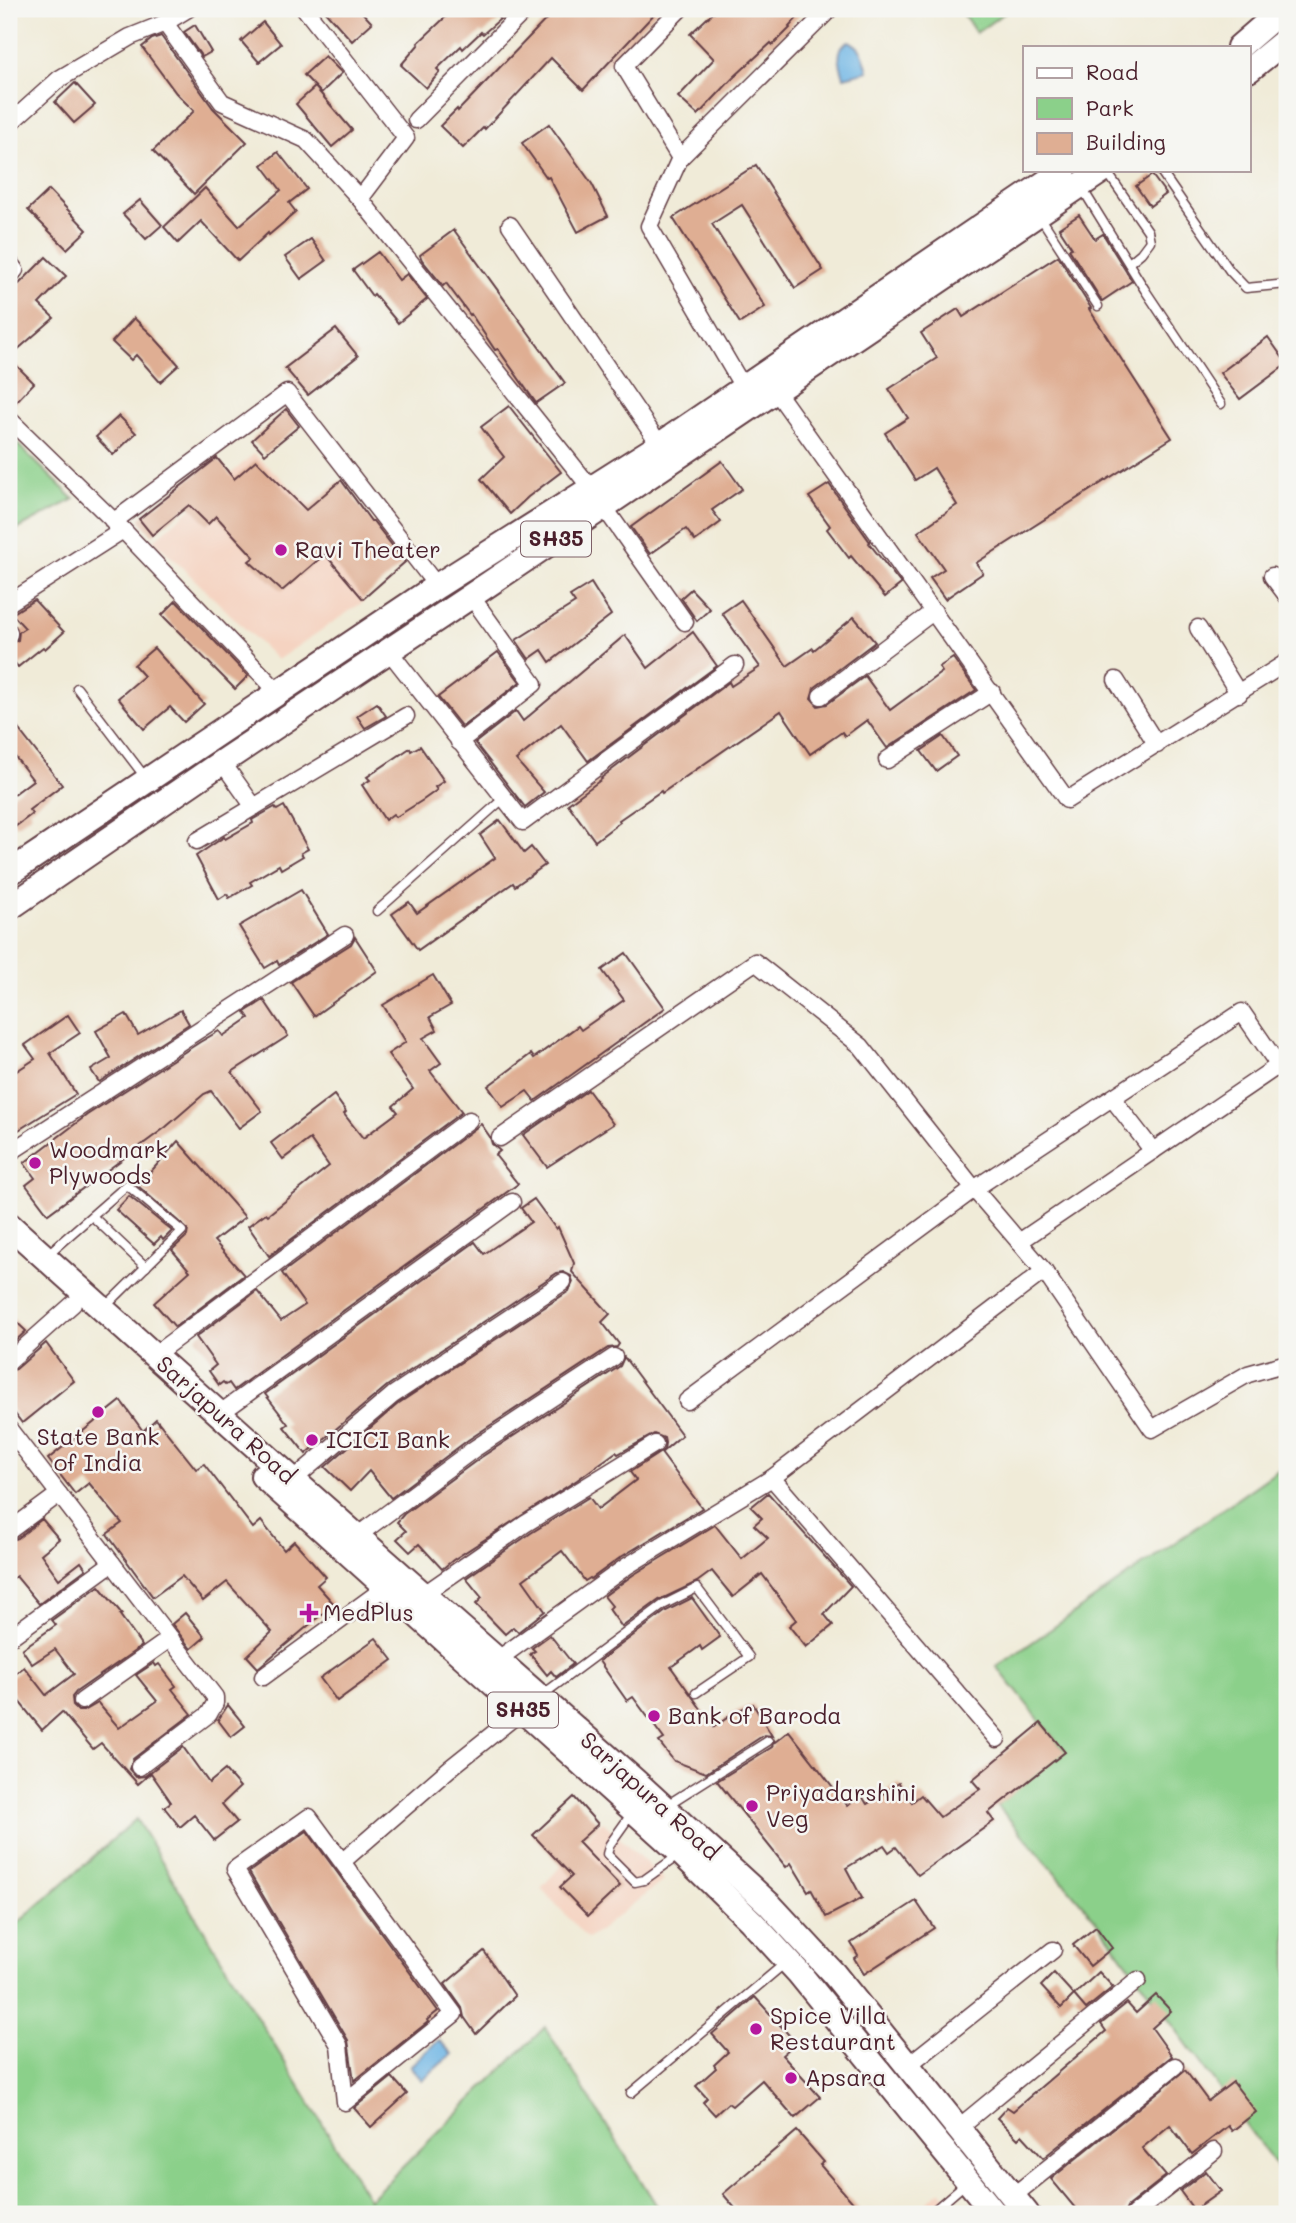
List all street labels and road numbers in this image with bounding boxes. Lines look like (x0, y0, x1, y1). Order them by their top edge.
road number: SH35 (521, 522, 591, 556)
street label: Sarjapura Road (150, 1348, 303, 1490)
road number: SH35 (488, 1692, 558, 1728)
street label: Sarjapura Road (574, 1724, 727, 1866)

